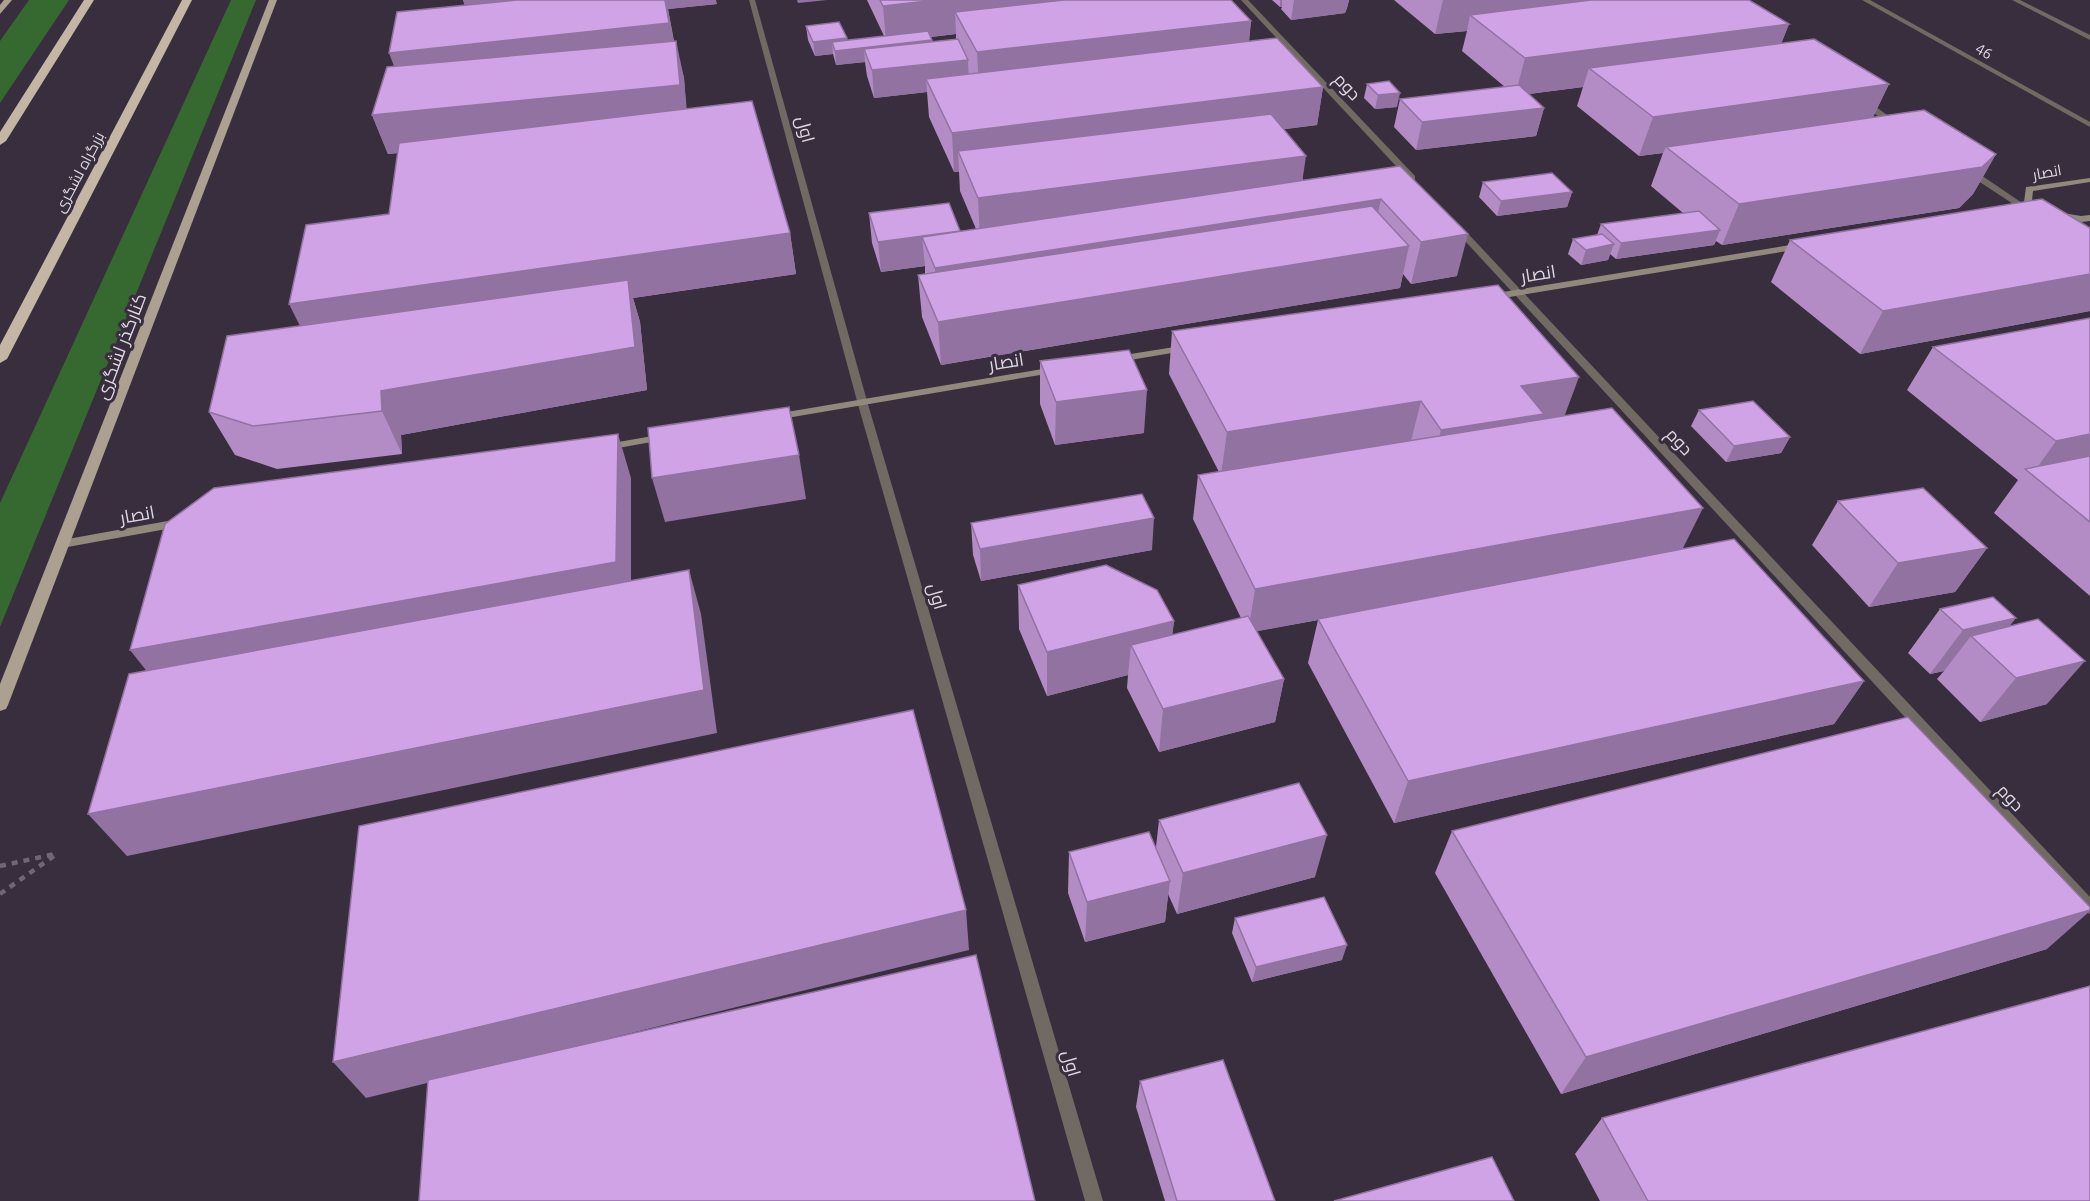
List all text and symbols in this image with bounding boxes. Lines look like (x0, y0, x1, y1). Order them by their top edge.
street label: 46 (1972, 39, 1996, 63)
street label: دوم (1328, 68, 1365, 106)
street label: اول (791, 114, 819, 145)
street label: بزرگراه لشگری (51, 129, 109, 216)
street label: انصار (2030, 161, 2063, 184)
street label: انصار (1518, 260, 1557, 288)
street label: کنارگذر لشگری (91, 290, 151, 403)
street label: انصار (986, 348, 1025, 376)
street label: دوم (1660, 423, 1697, 461)
street label: انصار (117, 501, 156, 529)
street label: اول (923, 580, 951, 612)
street label: دوم (1991, 779, 2028, 817)
street label: اول (1057, 1047, 1085, 1079)

